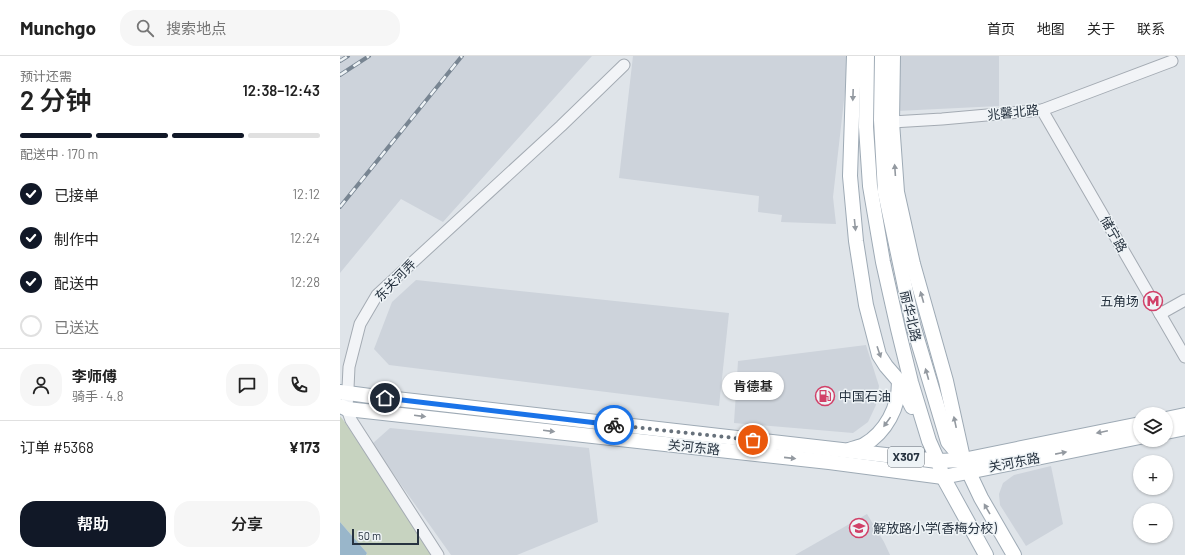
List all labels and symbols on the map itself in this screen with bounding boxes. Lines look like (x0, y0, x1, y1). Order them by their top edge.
one-way arrow (850, 89, 856, 102)
street label: 兆馨北路 (986, 101, 1040, 123)
one-way arrow (892, 164, 899, 176)
street label: 储宁路 (1097, 213, 1131, 255)
one-way arrow (851, 219, 858, 231)
street label: 东关河弄 (371, 256, 419, 304)
street label: 丽华北路 (897, 289, 925, 343)
one-way arrow (919, 290, 925, 302)
metro station icon: 五角场 (1142, 290, 1164, 312)
place label: 五角场 (1100, 293, 1139, 309)
one-way arrow (877, 346, 883, 358)
one-way arrow (924, 368, 930, 380)
callout: 肯德基 (722, 372, 784, 400)
pin (368, 381, 402, 415)
fuel station icon: 中国石油 (814, 385, 836, 407)
place label: 中国石油 (839, 388, 891, 404)
courier (594, 405, 634, 445)
one-way arrow (414, 413, 426, 420)
one-way arrow (883, 416, 891, 427)
one-way arrow (952, 416, 958, 429)
pin (736, 423, 770, 457)
one-way arrow (543, 428, 555, 434)
one-way arrow (1096, 429, 1108, 435)
street label: 关河东路 (667, 436, 721, 458)
road number: X307 (888, 447, 924, 467)
street label: 关河东路 (987, 449, 1041, 475)
one-way arrow (1055, 449, 1067, 455)
one-way arrow (784, 455, 796, 461)
one-way arrow (984, 503, 991, 515)
school or university icon: 解放路小学(香梅分校) (848, 517, 870, 539)
place label: 解放路小学(香梅分校) (873, 520, 997, 536)
scale bar (352, 527, 419, 546)

